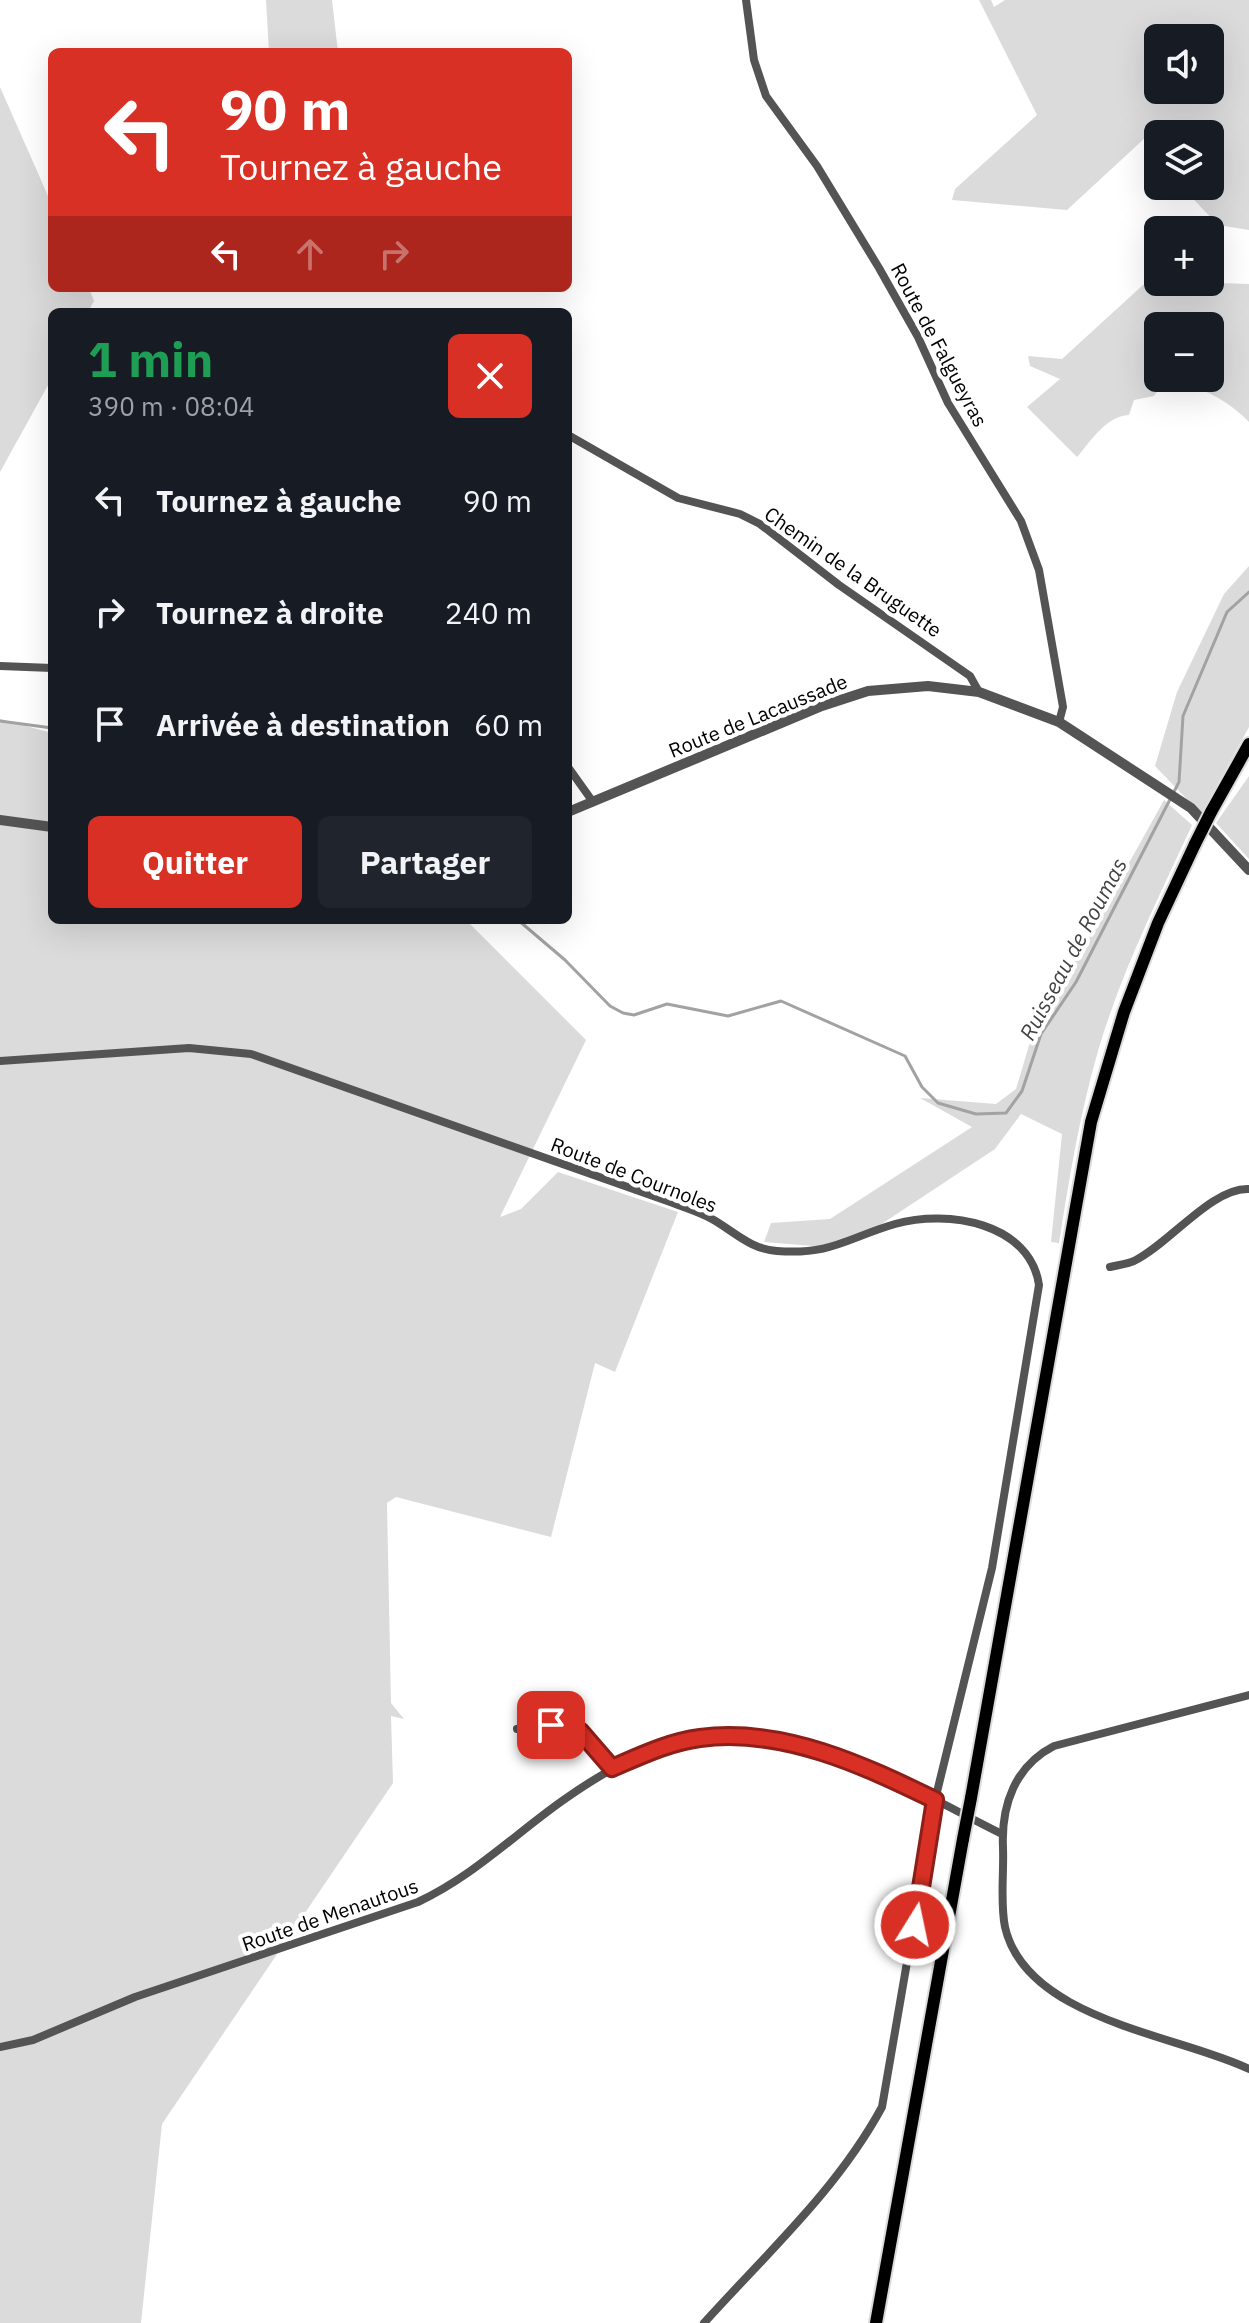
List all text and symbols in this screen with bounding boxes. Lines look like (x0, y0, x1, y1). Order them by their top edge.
map controls (1144, 24, 1224, 392)
button: sound (1144, 24, 1224, 104)
text: 90 m (220, 73, 350, 145)
icon: left (88, 80, 192, 184)
button: layers (1144, 120, 1224, 200)
text: Tournez à gauche (220, 143, 502, 190)
button: + (1144, 216, 1224, 296)
icon: left (204, 232, 248, 276)
icon: ahead (288, 232, 332, 276)
icon: right (372, 232, 416, 276)
street label: Route de Falgueyras (885, 258, 994, 431)
button: − (1144, 312, 1224, 392)
text: 1 min (88, 328, 213, 390)
button: close (448, 334, 532, 418)
text: 390 m · 08:04 (88, 389, 254, 423)
icon: left (88, 478, 132, 522)
text: Tournez à gauche (156, 481, 402, 520)
text: 90 m (463, 481, 532, 520)
street label: Chemin de la Bruguette (759, 500, 947, 643)
icon: right (88, 590, 132, 634)
text: Tournez à droite (156, 593, 384, 632)
text: 240 m (445, 593, 532, 632)
street label: Route de Lacaussade (664, 667, 851, 764)
icon: arrive (88, 702, 132, 746)
text: Arrivée à destination (156, 705, 450, 744)
text: 60 m (474, 705, 543, 744)
button: Quitter (88, 816, 302, 908)
button: Partager (318, 816, 532, 908)
water label: Ruisseau de Roumas (1012, 853, 1133, 1045)
street label: Route de Cournoles (547, 1130, 721, 1219)
pin (517, 1691, 585, 1759)
icon: arrive (529, 1703, 573, 1747)
street label: Route de Menautous (238, 1872, 422, 1957)
position arrow (873, 1883, 957, 1967)

